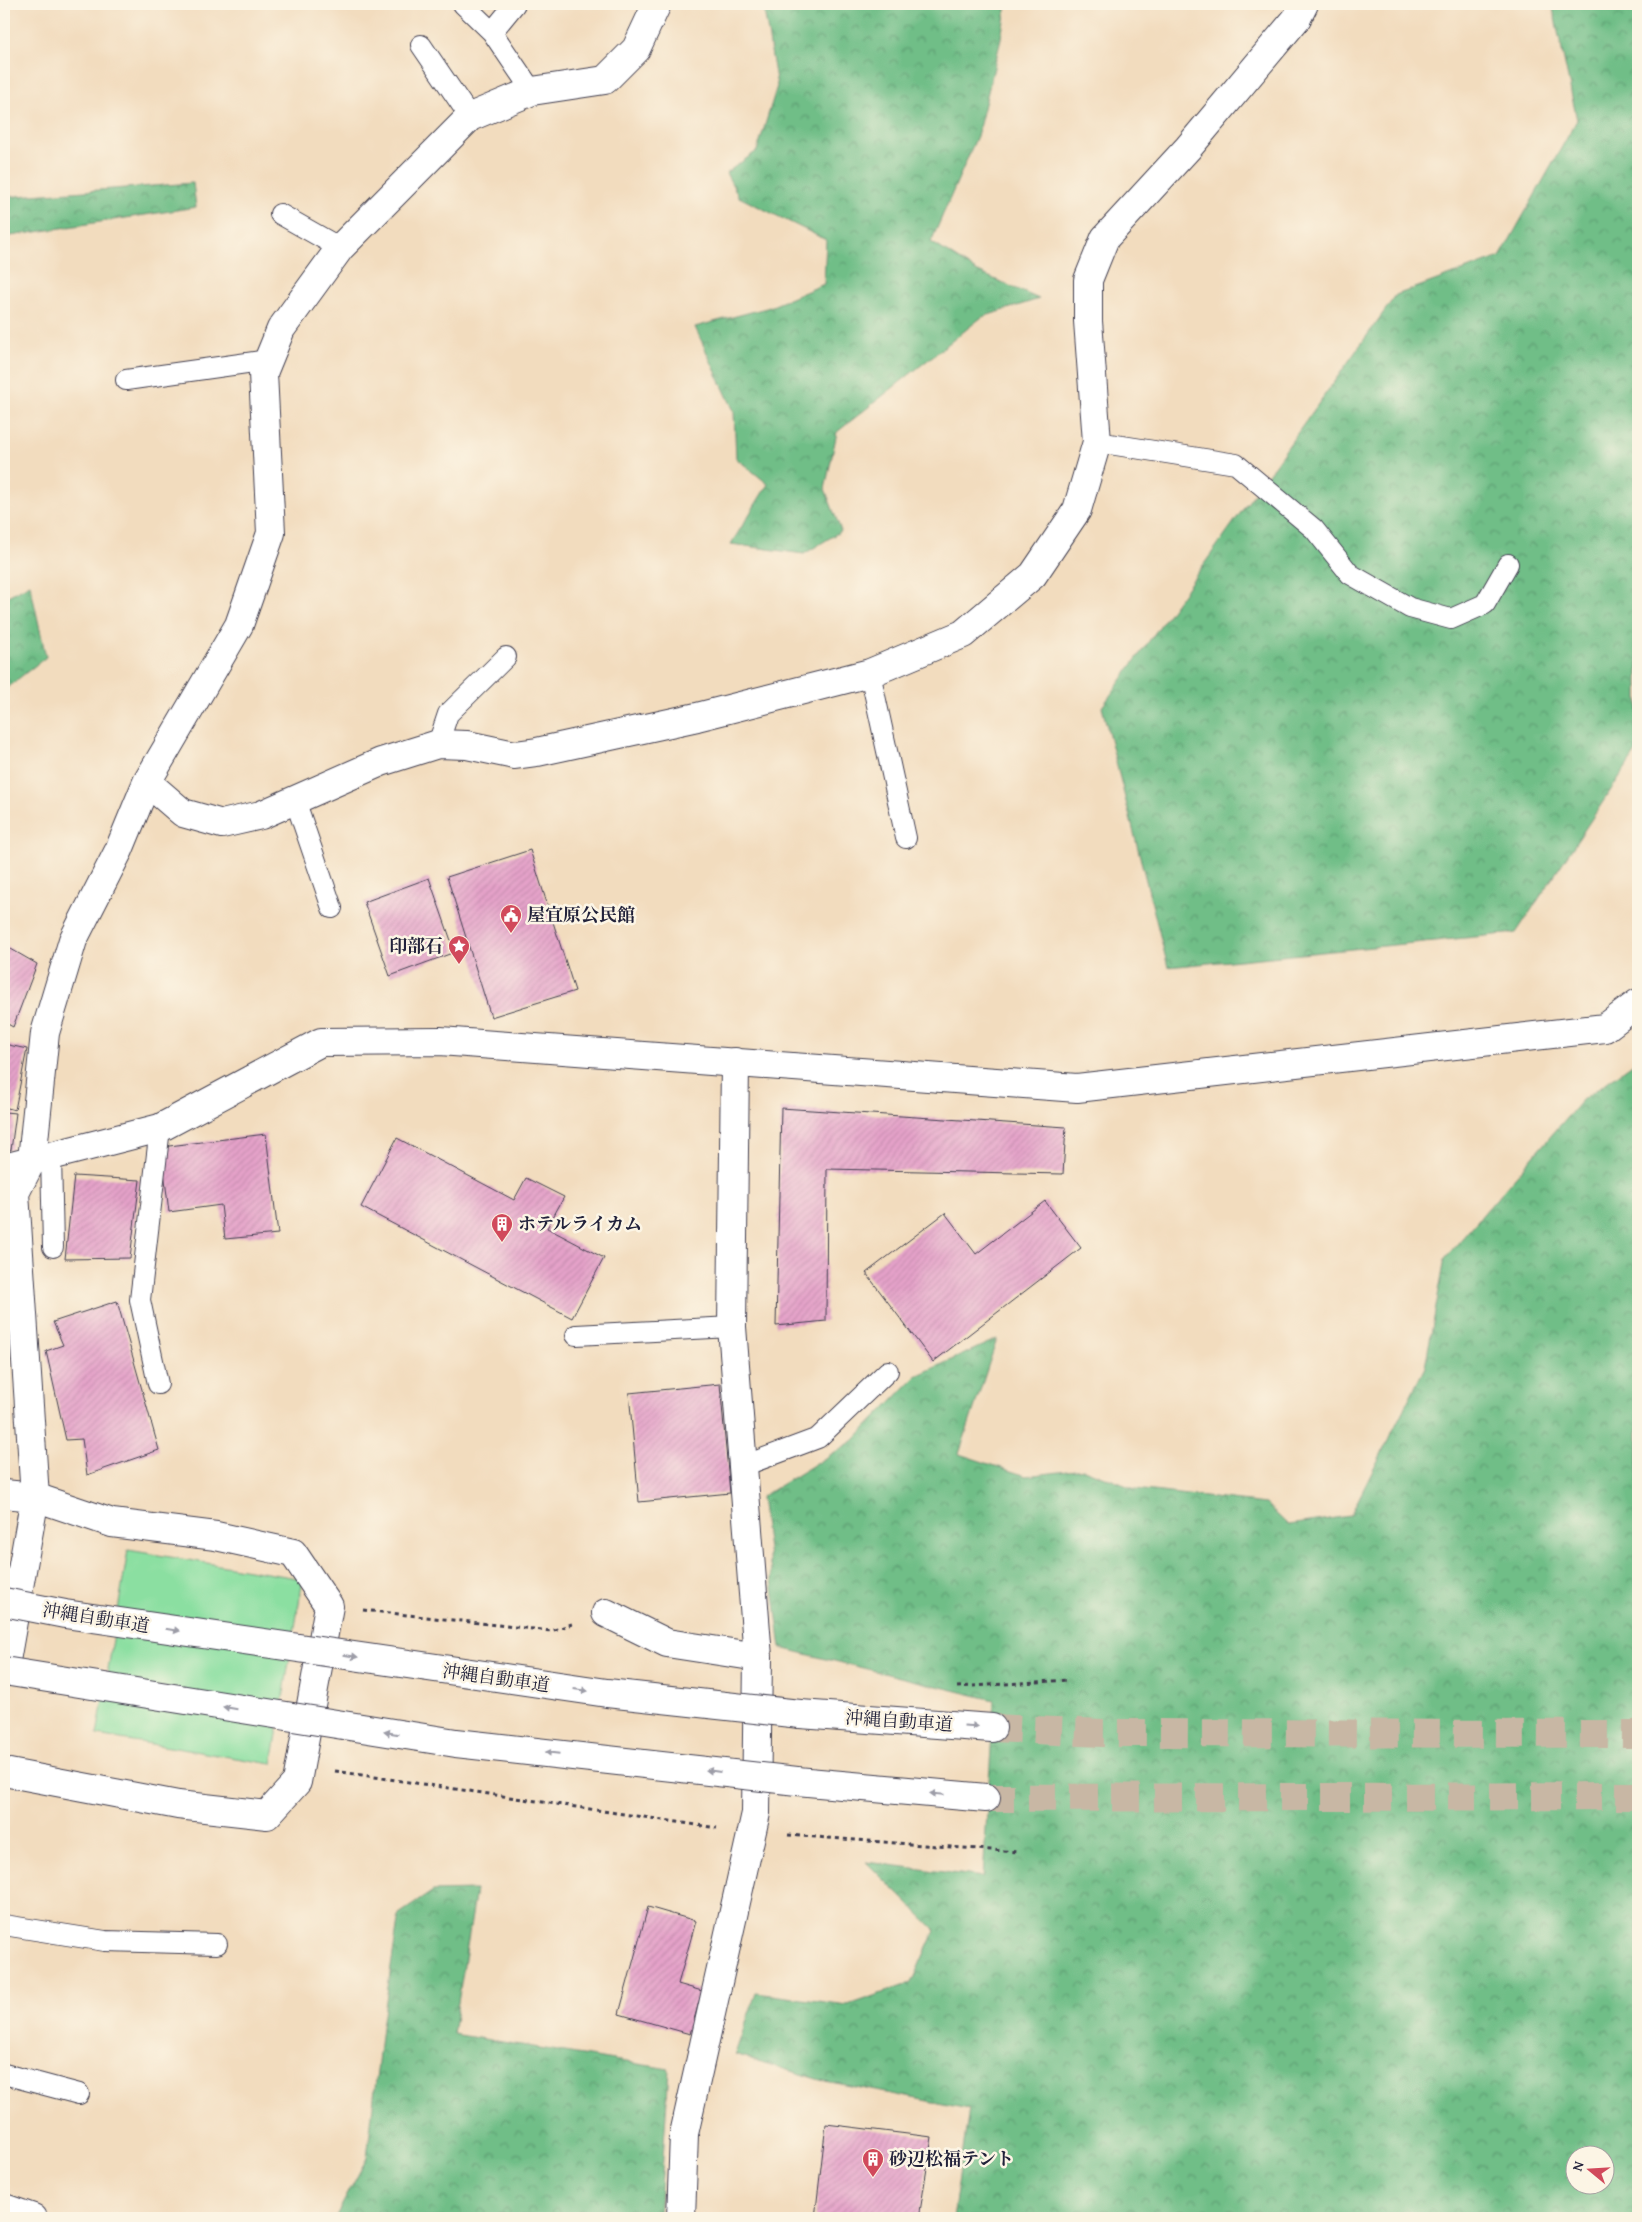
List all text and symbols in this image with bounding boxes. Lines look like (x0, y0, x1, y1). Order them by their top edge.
place label: 屋宜原公民館 (527, 901, 635, 928)
public building icon: 屋宜原公民館 (499, 903, 523, 934)
place label: 印部石 (389, 932, 443, 959)
place icon: 印部石 (447, 934, 471, 965)
place label: ホテルライカム (518, 1210, 642, 1237)
building icon: ホテルライカム (490, 1212, 514, 1243)
street label: 沖縄自動車道 (41, 1596, 152, 1639)
one-way arrow (165, 1626, 181, 1634)
one-way arrow (343, 1653, 359, 1661)
street label: 沖縄自動車道 (441, 1657, 551, 1698)
one-way arrow (573, 1686, 589, 1694)
one-way arrow (222, 1703, 238, 1711)
street label: 沖縄自動車道 (844, 1703, 954, 1738)
one-way arrow (963, 1722, 979, 1730)
one-way arrow (382, 1728, 398, 1736)
one-way arrow (544, 1749, 560, 1757)
one-way arrow (705, 1767, 721, 1775)
one-way arrow (929, 1789, 945, 1797)
north arrow (1564, 2144, 1614, 2194)
place label: 砂辺松福テント (889, 2145, 1014, 2172)
building icon: 砂辺松福テント (861, 2147, 885, 2178)
text: N (1567, 2158, 1589, 2174)

